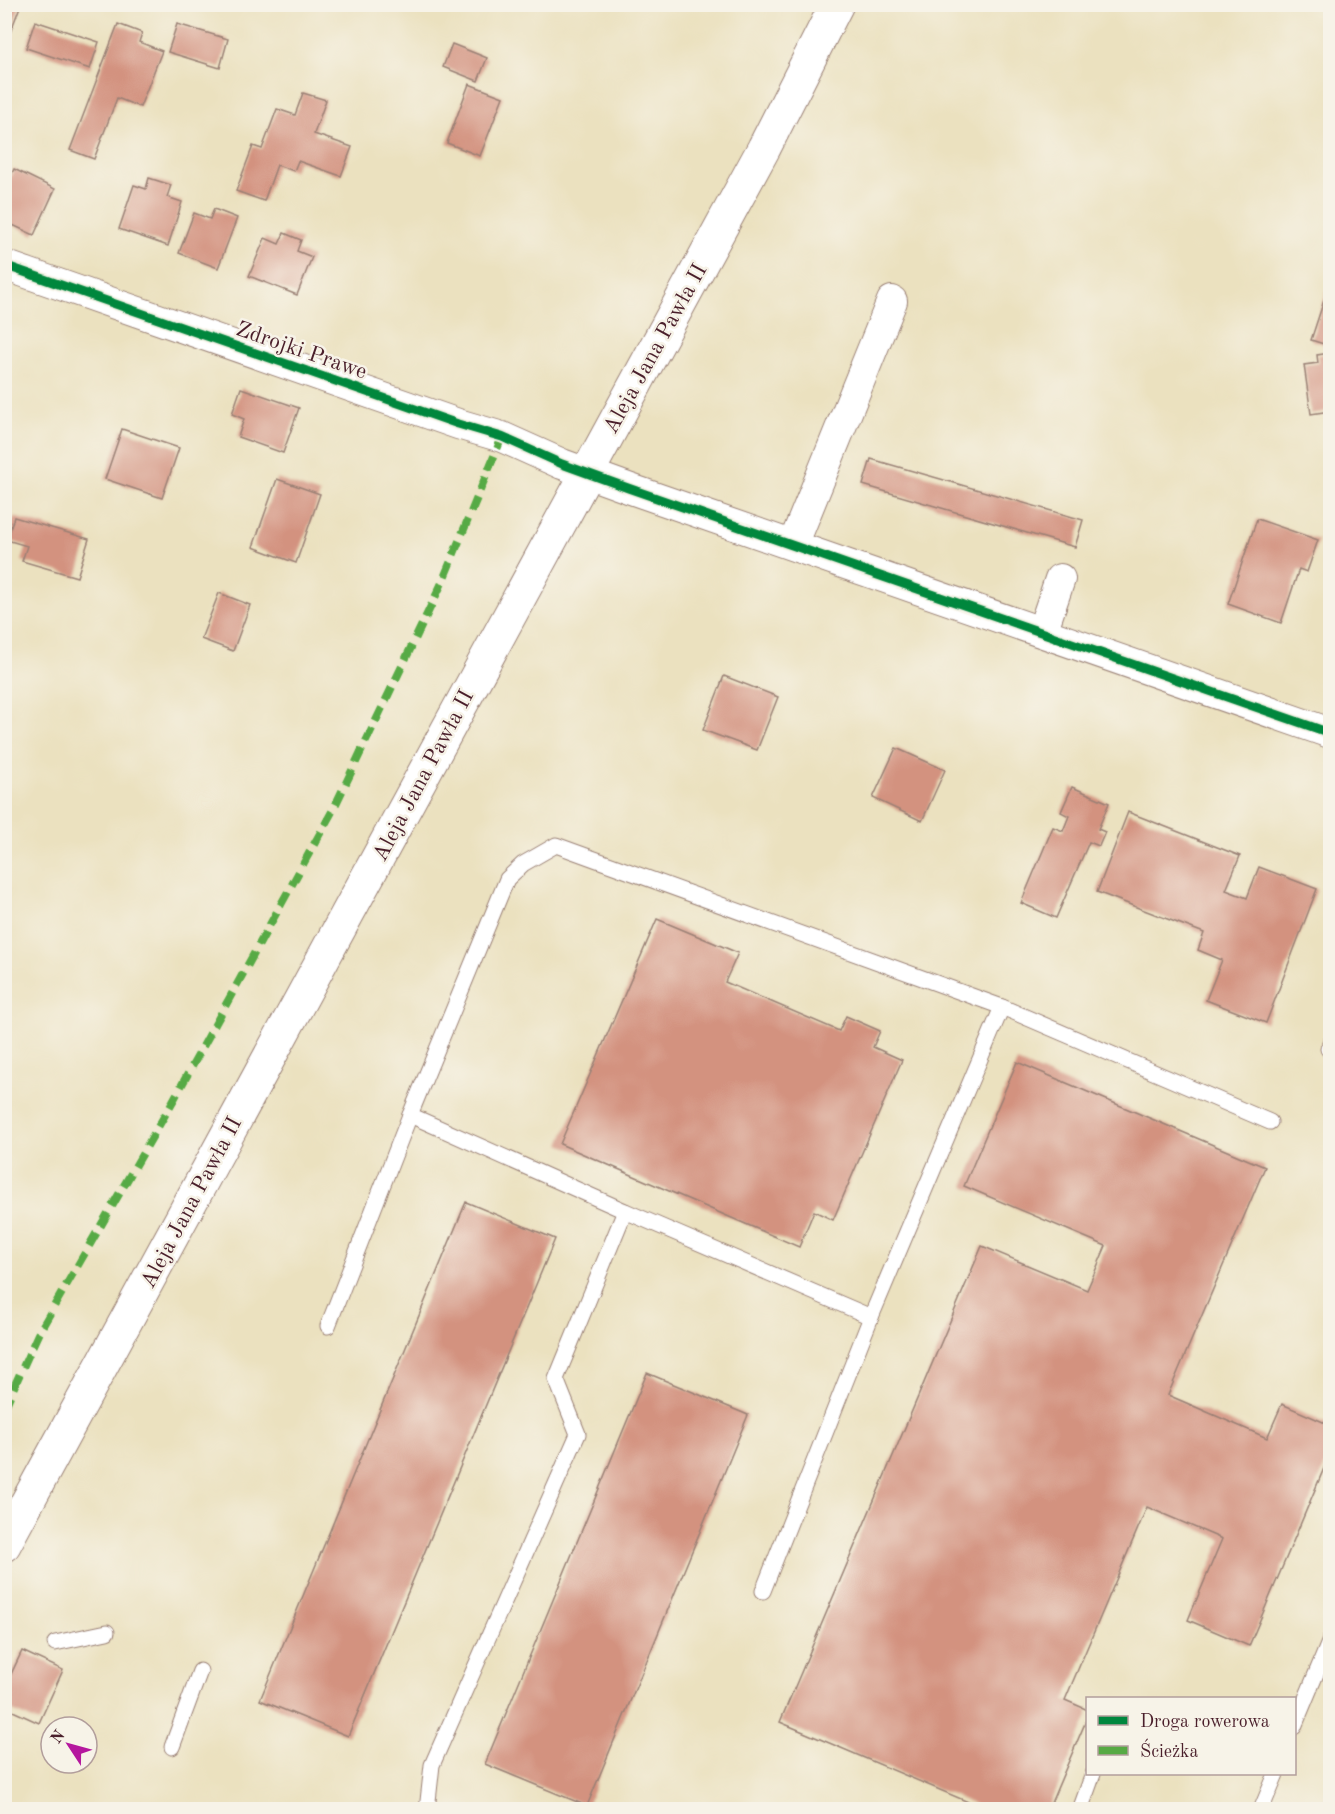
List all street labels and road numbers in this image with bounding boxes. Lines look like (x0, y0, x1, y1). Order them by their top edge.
street label: Aleja Jana Pawła II (600, 260, 712, 438)
street label: Zdrojki Prawe (233, 318, 370, 384)
street label: Aleja Jana Pawła II (369, 687, 478, 865)
street label: Aleja Jana Pawła II (137, 1114, 246, 1292)

